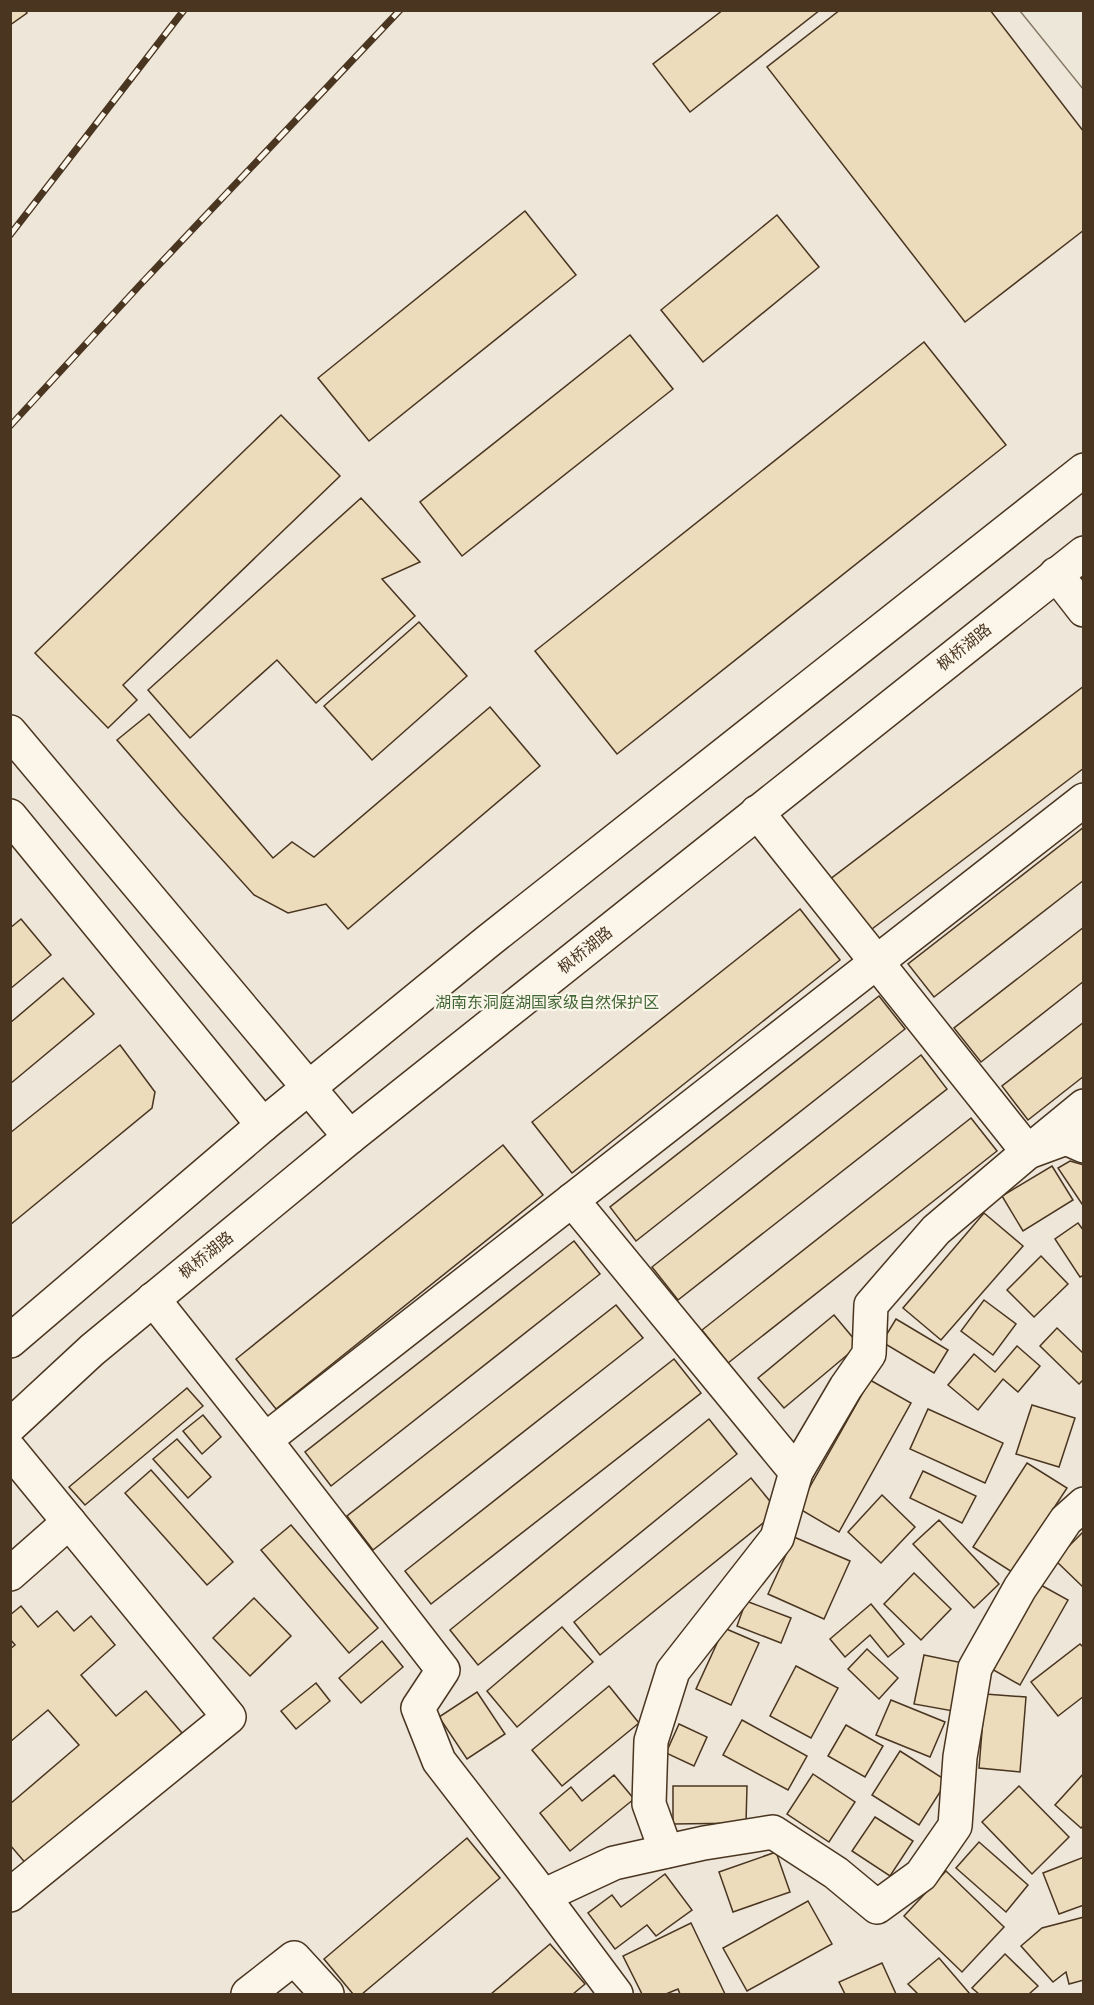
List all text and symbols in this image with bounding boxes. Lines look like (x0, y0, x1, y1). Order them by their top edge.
street label: 枫桥湖路 (933, 619, 995, 675)
street label: 枫桥湖路 (554, 922, 616, 978)
park label: 湖南东洞庭湖国家级自然保护区 (435, 993, 659, 1012)
street label: 枫桥湖路 (175, 1227, 237, 1283)

